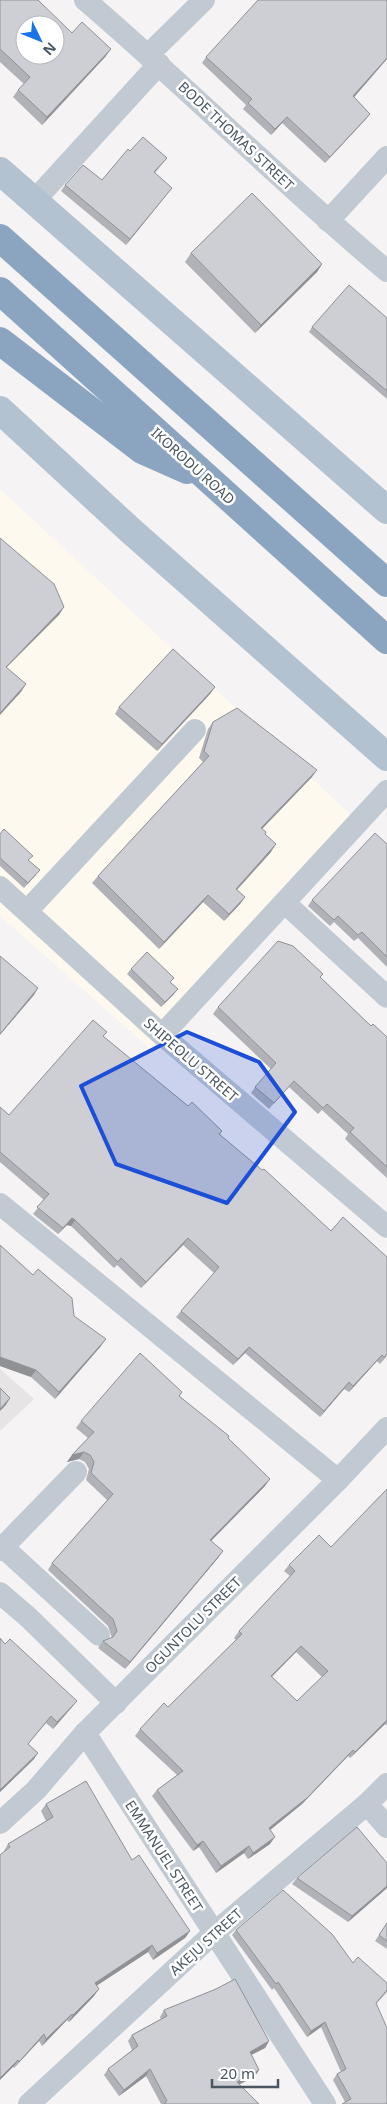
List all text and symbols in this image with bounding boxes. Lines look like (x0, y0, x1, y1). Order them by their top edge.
north arrow (15, 15, 65, 65)
text: N (39, 39, 61, 60)
street label: BODE THOMAS STREET (175, 77, 298, 194)
street label: IKORODU ROAD (147, 423, 239, 508)
street label: SHIPEOLU STREET (140, 1014, 242, 1106)
street label: OGUNTOLU STREET (140, 1572, 245, 1677)
street label: EMMANUEL STREET (121, 1796, 208, 1915)
street label: AKEJU STREET (165, 1904, 246, 1979)
scale bar (212, 2056, 278, 2088)
text: 20 m (220, 2063, 255, 2083)

